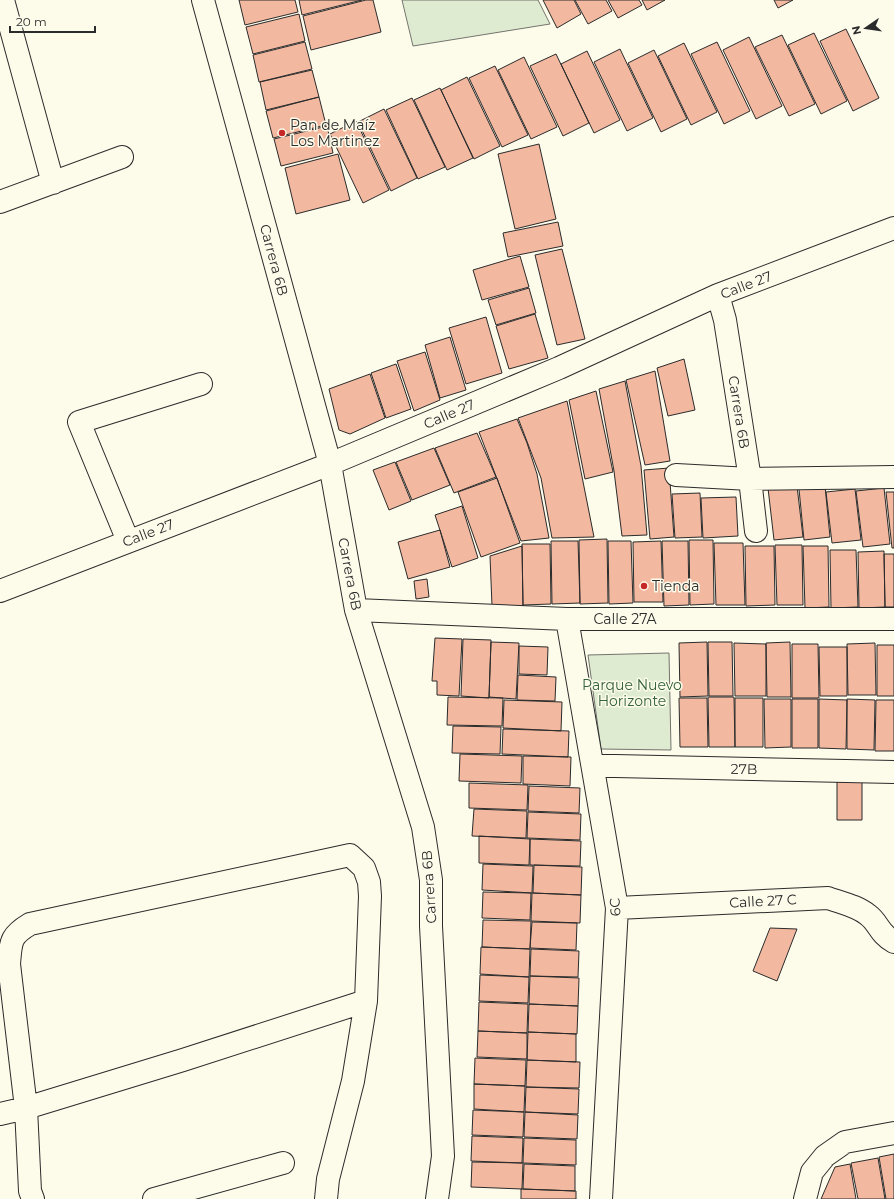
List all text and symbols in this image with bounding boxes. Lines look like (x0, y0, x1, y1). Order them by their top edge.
scale bar (10, 8, 95, 34)
north arrow (846, 8, 886, 48)
text: 20 m (16, 14, 47, 29)
text: N (848, 24, 864, 36)
place label: Pan de Maíz Los Martinez (290, 116, 379, 150)
marker: Pan de Maíz Los Martinez (277, 128, 287, 138)
street label: Carrera 6B (256, 222, 292, 298)
street label: Calle 27 (718, 267, 774, 303)
street label: Carrera 6B (724, 374, 754, 450)
street label: Calle 27 (421, 395, 477, 433)
street label: Calle 27 (120, 515, 176, 551)
street label: Carrera 6B (334, 536, 366, 612)
place label: Tienda (652, 577, 699, 595)
marker: Tienda (639, 581, 649, 591)
street label: Calle 27A (593, 610, 657, 628)
park label: Parque Nuevo Horizonte (582, 676, 682, 710)
street label: 27B (730, 760, 758, 778)
street label: Carrera 6B (417, 850, 441, 924)
street label: Calle 27 C (729, 890, 797, 912)
street label: 6C (606, 897, 624, 917)

